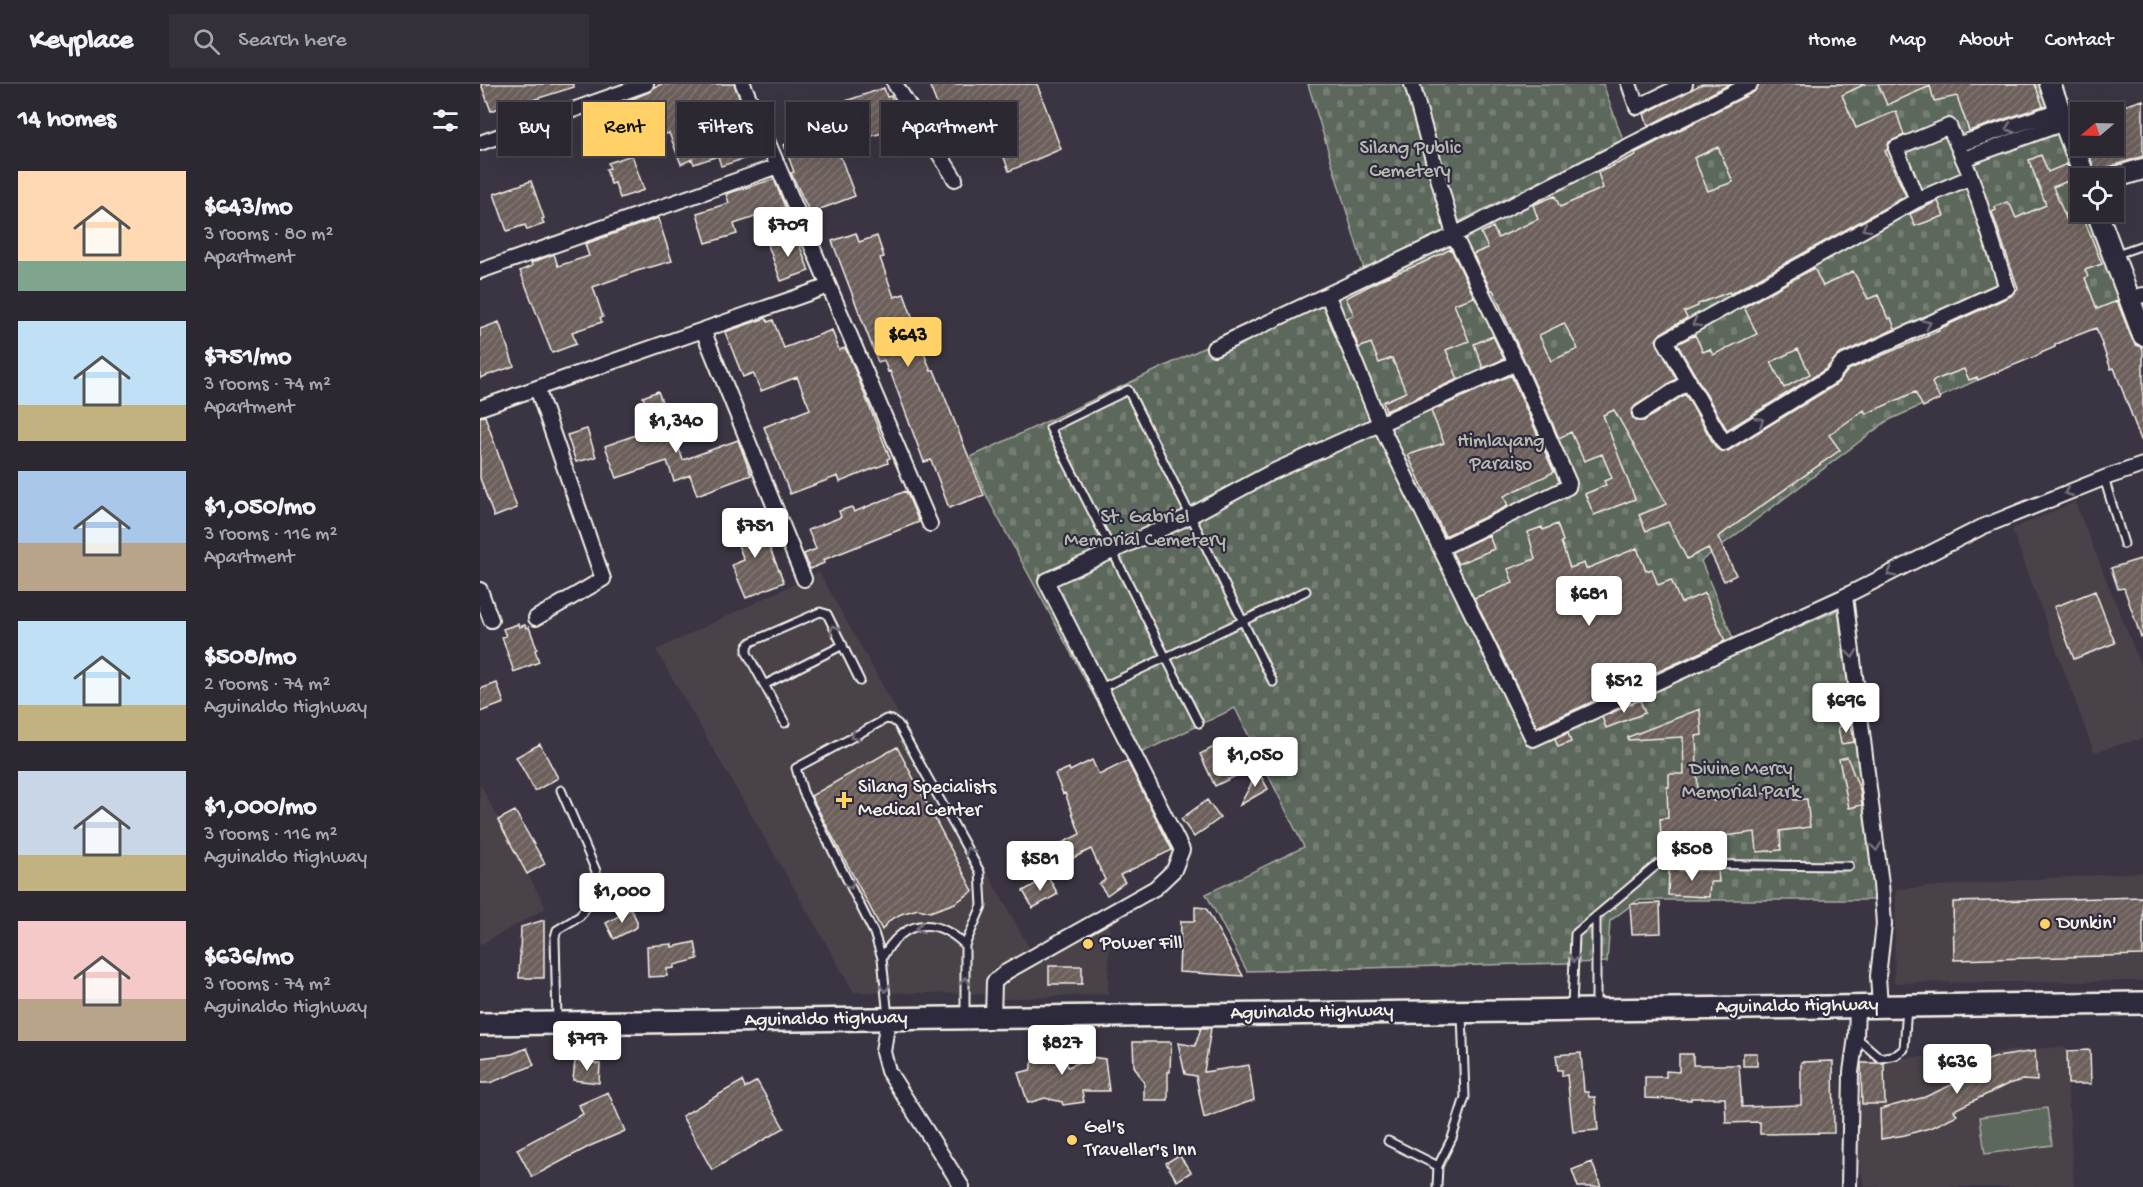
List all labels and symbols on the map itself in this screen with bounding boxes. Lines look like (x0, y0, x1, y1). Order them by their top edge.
north arrow (2070, 102, 2124, 156)
one-way arrow (2004, 120, 2014, 133)
park label: Silang Public Cemetery (1359, 138, 1462, 184)
pin: $709 (752, 207, 824, 258)
one-way arrow (1862, 221, 1873, 232)
one-way arrow (1692, 316, 1702, 327)
pin: $643 (872, 317, 944, 368)
one-way arrow (1921, 319, 1932, 331)
pin: $1,340 (627, 403, 725, 454)
one-way arrow (1754, 416, 1764, 428)
park label: Himlayang Paraiso (1457, 431, 1545, 477)
one-way arrow (2063, 485, 2074, 497)
park label: St. Gabriel Memorial Cemetery (1064, 507, 1226, 553)
pin: $751 (719, 508, 791, 559)
one-way arrow (1886, 565, 1897, 577)
pin: $681 (1553, 576, 1625, 627)
one-way arrow (830, 624, 842, 635)
one-way arrow (1846, 649, 1858, 658)
pin: $512 (1588, 663, 1660, 714)
pin: $696 (1810, 683, 1882, 734)
one-way arrow (850, 729, 861, 740)
pin: $1,050 (1206, 737, 1304, 788)
park label: Divine Mercy Memorial Park (1682, 759, 1802, 805)
place label: Silang Specialists Medical Center (858, 777, 997, 823)
marker: Silang Specialists Medical Center (835, 791, 853, 809)
pin: $508 (1656, 831, 1728, 882)
pin: $581 (1004, 841, 1076, 892)
one-way arrow (1869, 843, 1882, 852)
one-way arrow (965, 847, 976, 857)
pin: $1,000 (573, 873, 671, 924)
one-way arrow (843, 878, 854, 889)
place label: Dunkin' (2055, 913, 2117, 936)
marker: Dunkin' (2038, 917, 2052, 931)
one-way arrow (915, 921, 925, 933)
place label: Power Fill (1099, 933, 1182, 956)
marker: Power Fill (1081, 937, 1095, 951)
one-way arrow (1568, 954, 1581, 963)
one-way arrow (959, 977, 971, 986)
one-way arrow (878, 984, 891, 993)
street label: Aguinaldo Highway (1715, 994, 1879, 1020)
street label: Aguinaldo Highway (1230, 1000, 1394, 1026)
street label: Aguinaldo Highway (744, 1007, 908, 1033)
pin: $797 (551, 1021, 623, 1072)
pin: $827 (1026, 1025, 1098, 1076)
pin: $636 (1921, 1044, 1993, 1095)
place label: Gel's Traveller's Inn (1083, 1117, 1197, 1163)
marker: Gel's Traveller's Inn (1065, 1133, 1079, 1147)

